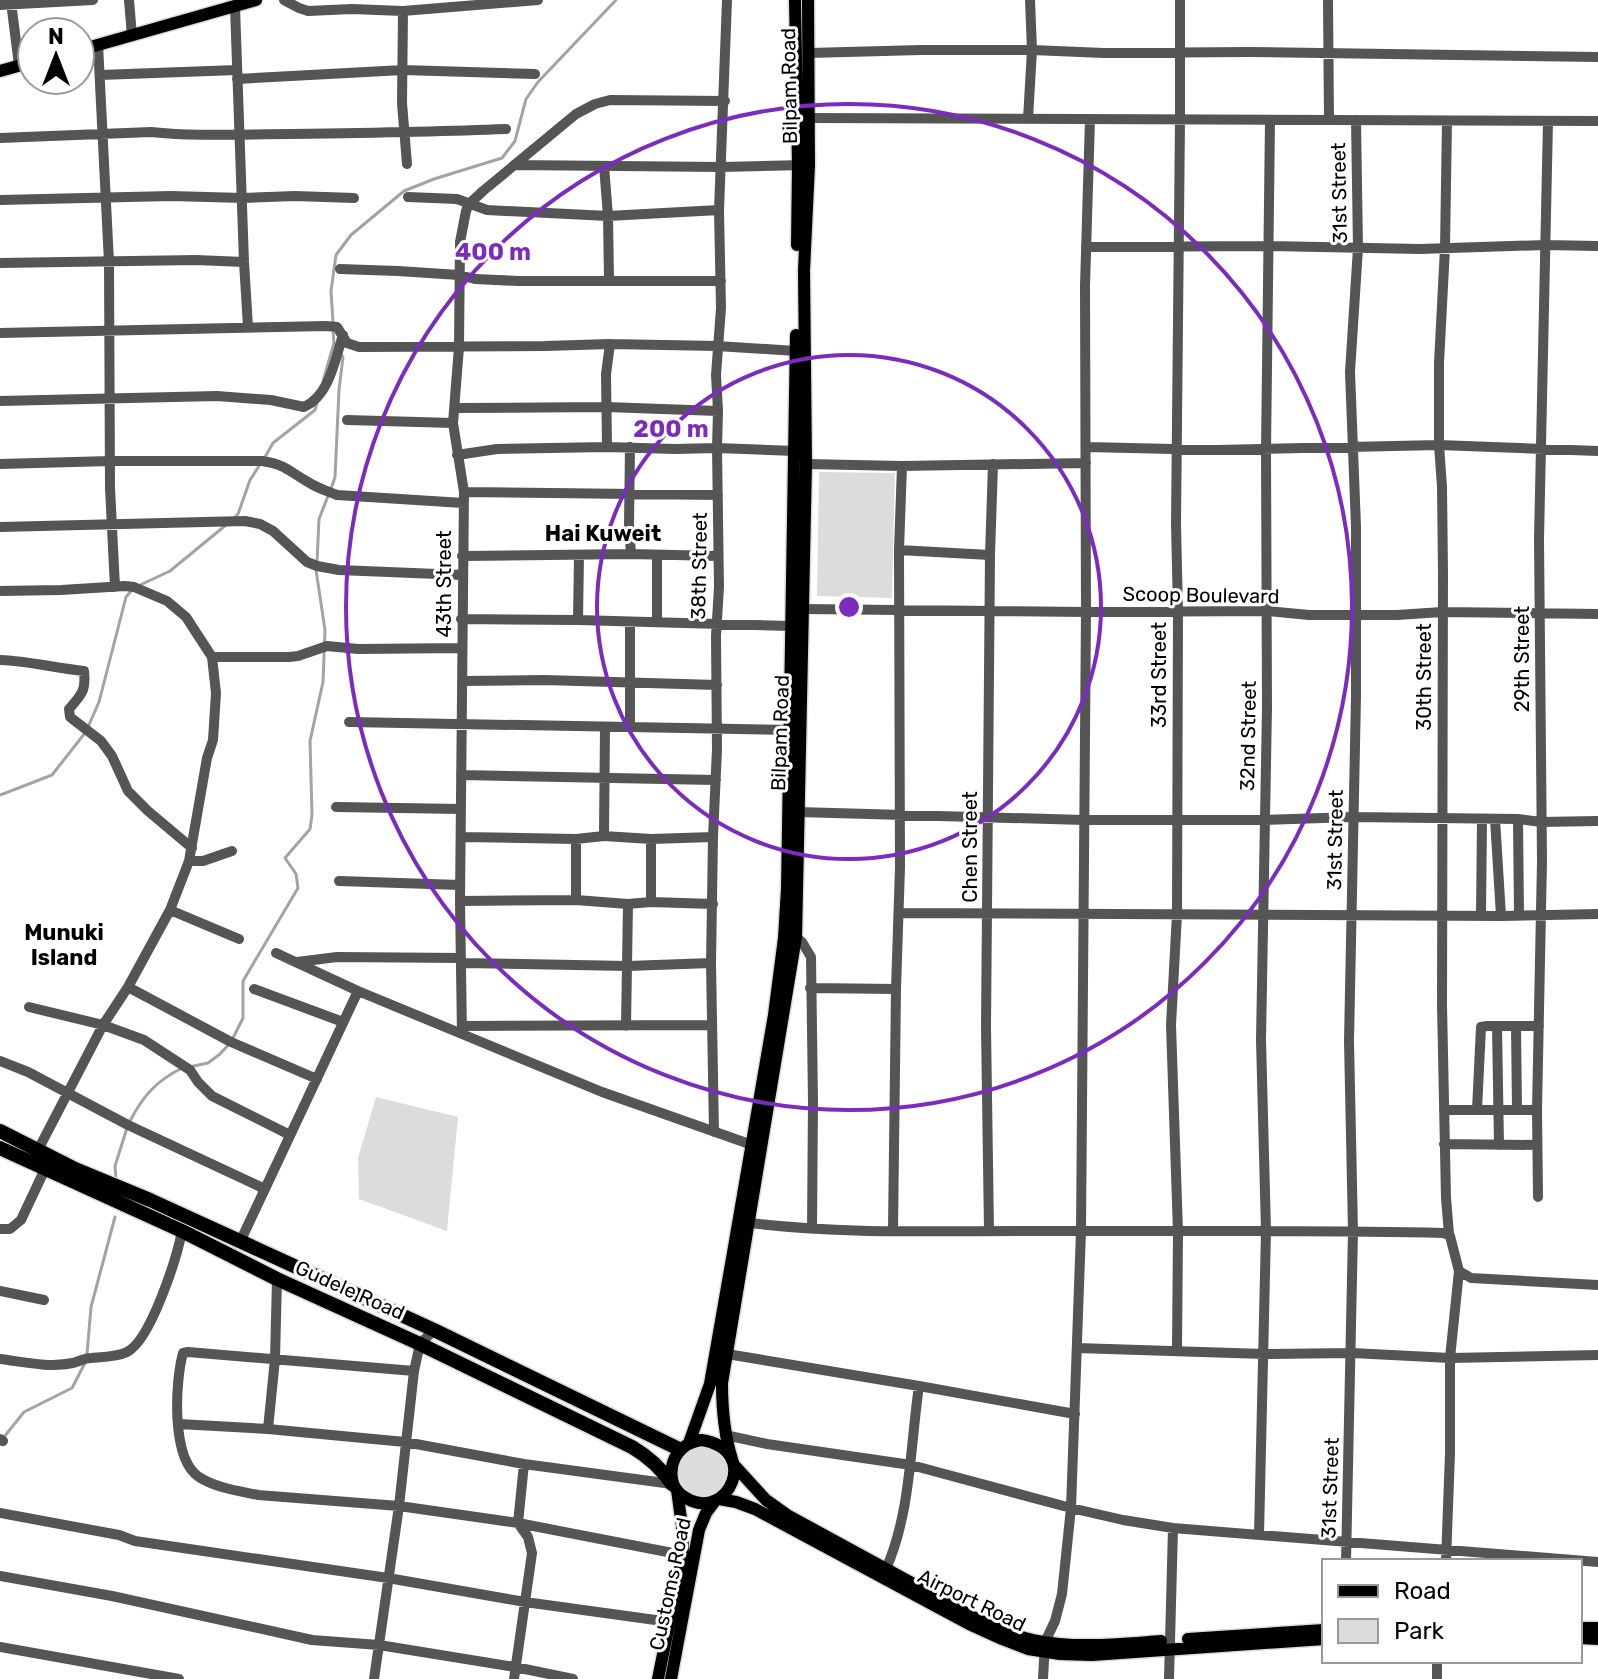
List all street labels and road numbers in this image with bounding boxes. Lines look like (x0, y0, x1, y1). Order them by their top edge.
street label: Bilpam Road (776, 28, 802, 144)
street label: 31st Street (1326, 142, 1352, 244)
street label: 38th Street (686, 512, 712, 620)
street label: 43th Street (432, 530, 456, 638)
street label: Scoop Boulevard (1122, 582, 1280, 608)
street label: 29th Street (1510, 606, 1534, 712)
street label: 33rd Street (1147, 622, 1171, 728)
street label: 30th Street (1412, 623, 1436, 731)
street label: Bilpam Road (766, 675, 794, 791)
street label: 32nd Street (1235, 680, 1261, 791)
street label: 31st Street (1322, 789, 1348, 891)
street label: Chen Street (958, 791, 982, 903)
street label: Gudele Road (292, 1255, 408, 1325)
street label: 31st Street (1316, 1437, 1344, 1539)
street label: Customs Road (644, 1515, 696, 1653)
street label: Airport Road (914, 1564, 1030, 1636)

